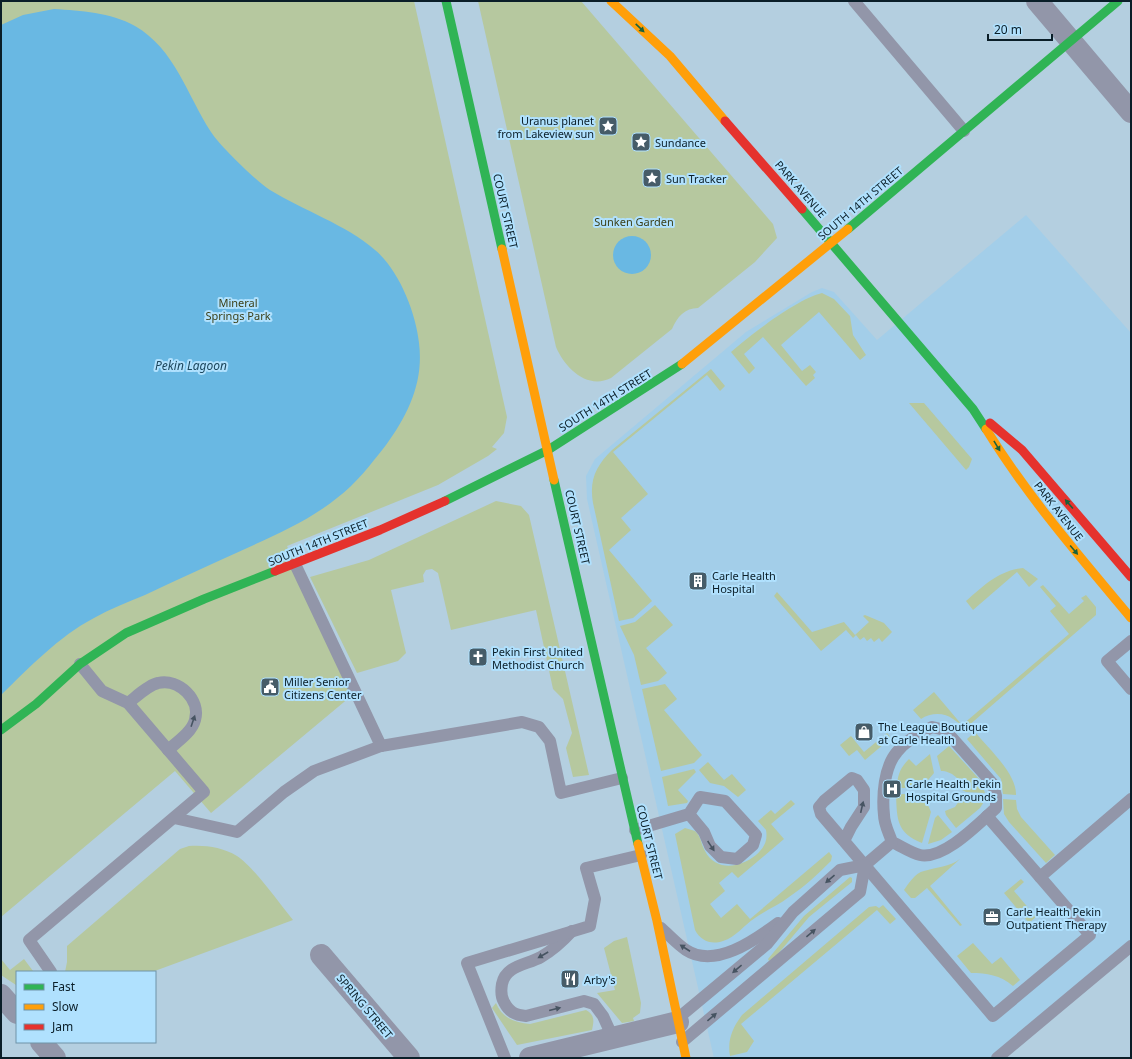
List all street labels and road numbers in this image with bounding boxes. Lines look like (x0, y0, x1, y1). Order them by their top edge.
street label: PARK AVENUE (772, 157, 830, 221)
street label: SOUTH 14TH STREET (814, 163, 906, 243)
street label: COURT STREET (490, 172, 522, 250)
street label: SOUTH 14TH STREET (556, 365, 654, 435)
street label: PARK AVENUE (1031, 478, 1087, 544)
street label: COURT STREET (562, 488, 594, 566)
street label: SOUTH 14TH STREET (266, 515, 370, 569)
street label: COURT STREET (633, 803, 667, 881)
street label: SPRING STREET (334, 971, 396, 1041)

